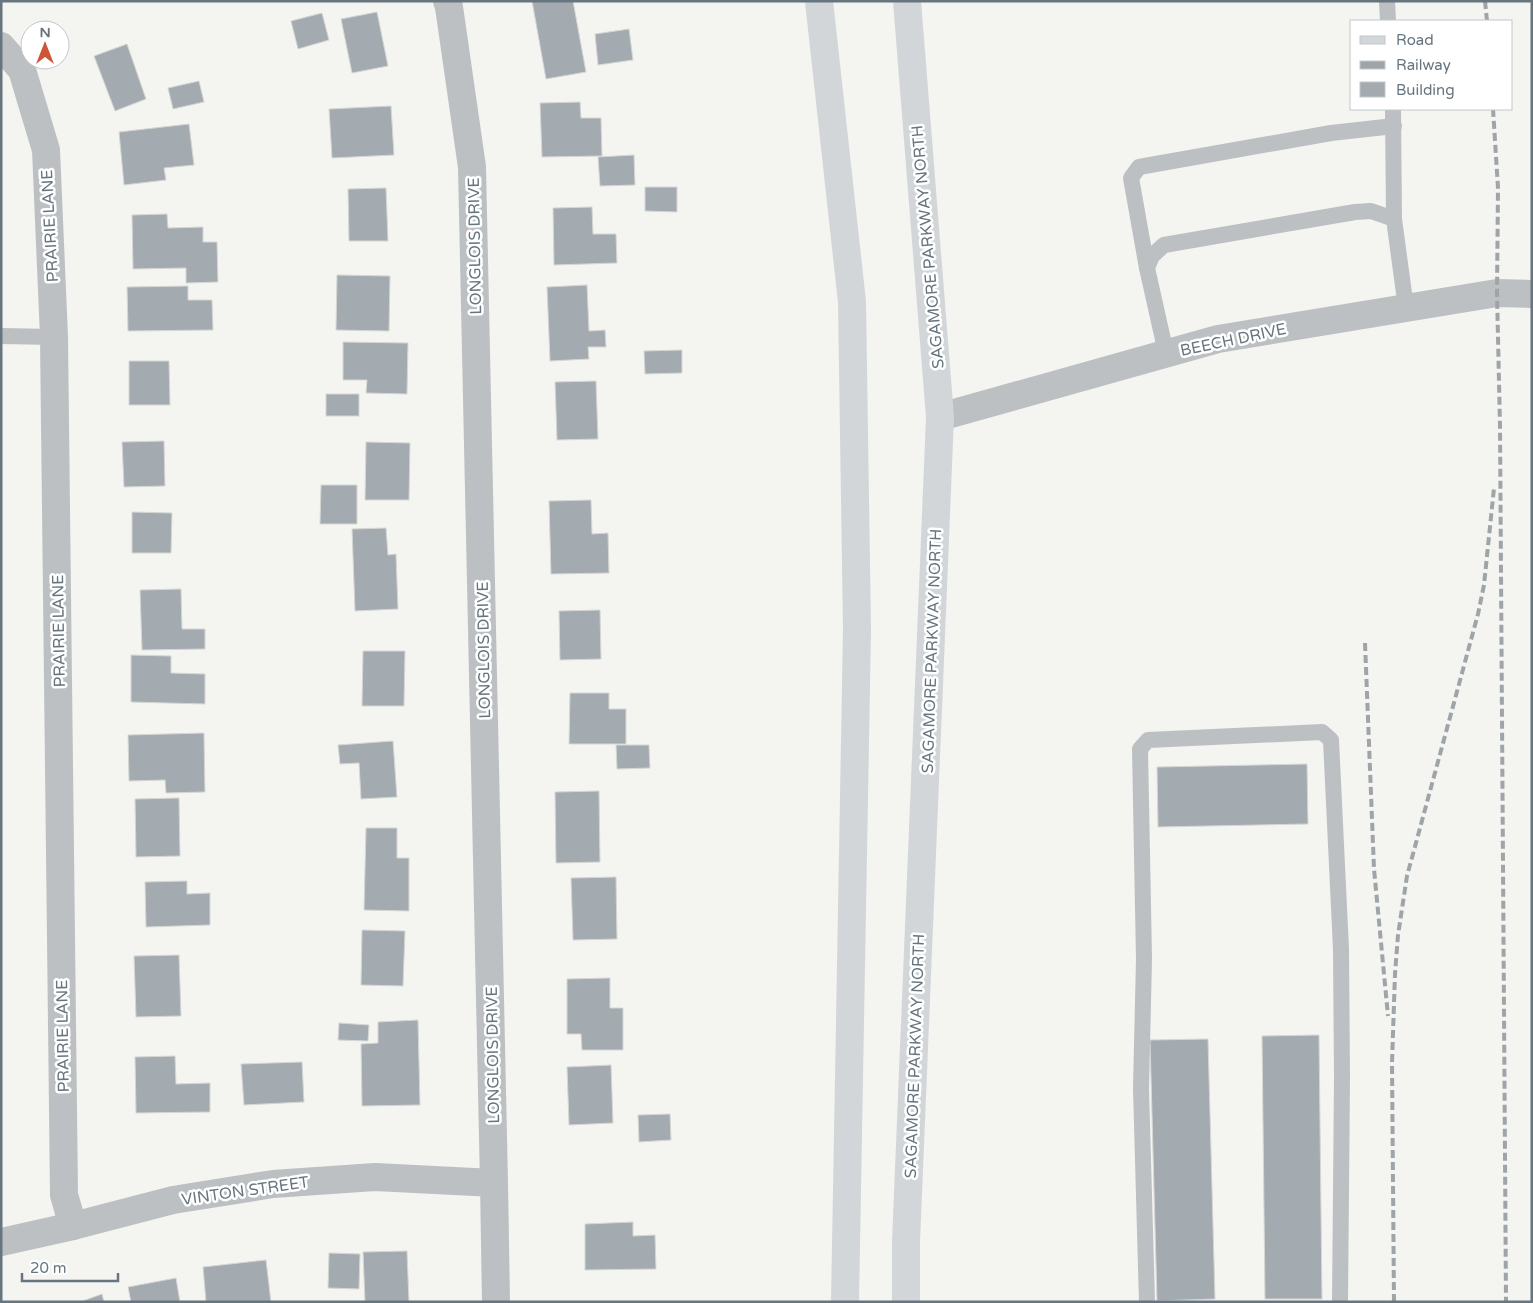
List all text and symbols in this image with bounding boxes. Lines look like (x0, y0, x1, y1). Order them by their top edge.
north arrow (20, 20, 70, 70)
legend (1350, 20, 1513, 110)
text: N (39, 24, 51, 41)
text: Road (1396, 31, 1434, 49)
text: Railway (1396, 56, 1451, 74)
text: Building (1396, 81, 1455, 99)
street label: SAGAMORE PARKWAY NORTH (907, 124, 949, 370)
street label: PRAIRIE LANE (37, 169, 63, 283)
street label: LONGLOIS DRIVE (464, 177, 486, 315)
street label: BEECH DRIVE (1178, 319, 1288, 361)
street label: SAGAMORE PARKWAY NORTH (918, 529, 946, 774)
street label: PRAIRIE LANE (48, 574, 70, 688)
street label: LONGLOIS DRIVE (473, 581, 495, 719)
street label: SAGAMORE PARKWAY NORTH (901, 934, 929, 1179)
street label: PRAIRIE LANE (52, 979, 74, 1093)
street label: LONGLOIS DRIVE (482, 986, 504, 1124)
street label: VINTON STREET (180, 1172, 310, 1210)
scale bar (22, 1250, 119, 1282)
text: 20 m (30, 1259, 67, 1277)

